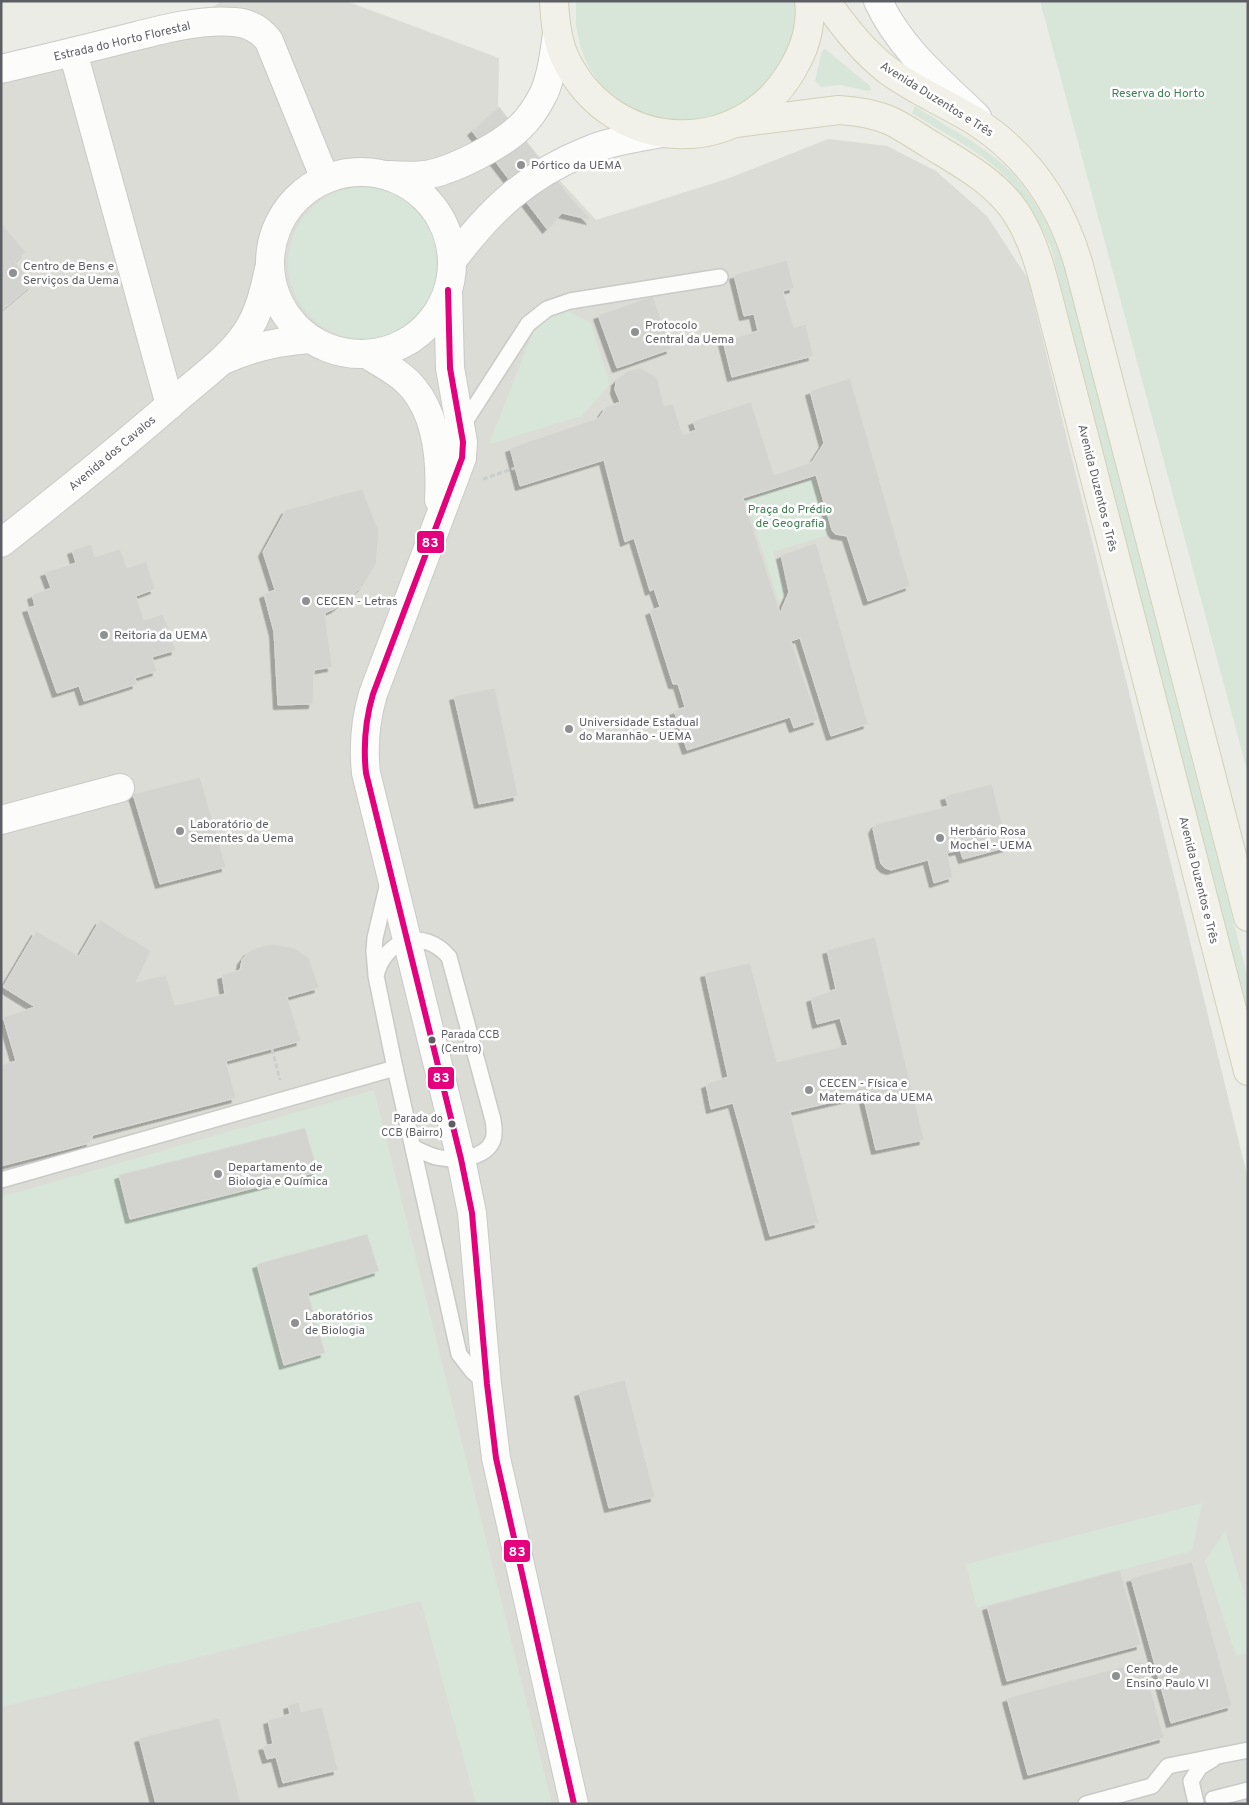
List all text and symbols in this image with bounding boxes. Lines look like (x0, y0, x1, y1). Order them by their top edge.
street label: Estrada do Horto Florestal (52, 18, 192, 66)
street label: Avenida Duzentos e Três (877, 58, 996, 141)
park label: Reserva do Horto (1111, 86, 1205, 102)
place label: Pórtico da UEMA (531, 158, 622, 174)
marker: Pórtico da UEMA (515, 159, 527, 171)
place label: Centro de Bens e Serviços da Uema (23, 259, 119, 289)
marker: Centro de Bens e Serviços da Uema (7, 267, 19, 279)
place label: Protocolo Central da Uema (645, 318, 734, 348)
marker: Protocolo Central da Uema (629, 326, 641, 338)
street label: Avenida dos Cavalos (66, 413, 160, 495)
street label: Avenida Duzentos e Três (1073, 423, 1121, 554)
park label: Praça do Prédio de Geografia (748, 502, 833, 532)
line badge: 83 (416, 530, 445, 554)
text: 83 (421, 535, 439, 552)
place label: CECEN - Letras (316, 594, 398, 610)
marker: CECEN - Letras (300, 595, 312, 607)
place label: Reitoria da UEMA (114, 628, 208, 644)
marker: Reitoria da UEMA (98, 629, 110, 641)
place label: Universidade Estadual do Maranhão - UEMA (579, 715, 699, 745)
marker: Universidade Estadual do Maranhão - UEMA (563, 723, 575, 735)
street label: Avenida Duzentos e Três (1174, 815, 1222, 946)
place label: Laboratório de Sementes da Uema (190, 817, 294, 847)
place label: Herbário Rosa Mochel - UEMA (950, 824, 1032, 854)
marker: Laboratório de Sementes da Uema (174, 825, 186, 837)
marker: Herbário Rosa Mochel - UEMA (934, 832, 946, 844)
place label: Parada CCB (Centro) (441, 1028, 499, 1056)
marker: Parada CCB (Centro) (427, 1035, 437, 1045)
line badge: 83 (427, 1066, 455, 1090)
text: 83 (432, 1070, 450, 1087)
place label: CECEN - Física e Matemática da UEMA (819, 1076, 933, 1106)
marker: CECEN - Física e Matemática da UEMA (803, 1084, 815, 1096)
place label: Parada do CCB (Bairro) (381, 1112, 443, 1140)
marker: Parada do CCB (Bairro) (447, 1119, 457, 1129)
place label: Departamento de Biologia e Química (228, 1160, 328, 1190)
marker: Departamento de Biologia e Química (212, 1168, 224, 1180)
place label: Laboratórios de Biologia (305, 1309, 373, 1339)
marker: Laboratórios de Biologia (289, 1317, 301, 1329)
line badge: 83 (503, 1539, 531, 1563)
text: 83 (508, 1544, 526, 1561)
place label: Centro de Ensino Paulo VI (1126, 1662, 1209, 1692)
marker: Centro de Ensino Paulo VI (1110, 1670, 1122, 1682)

